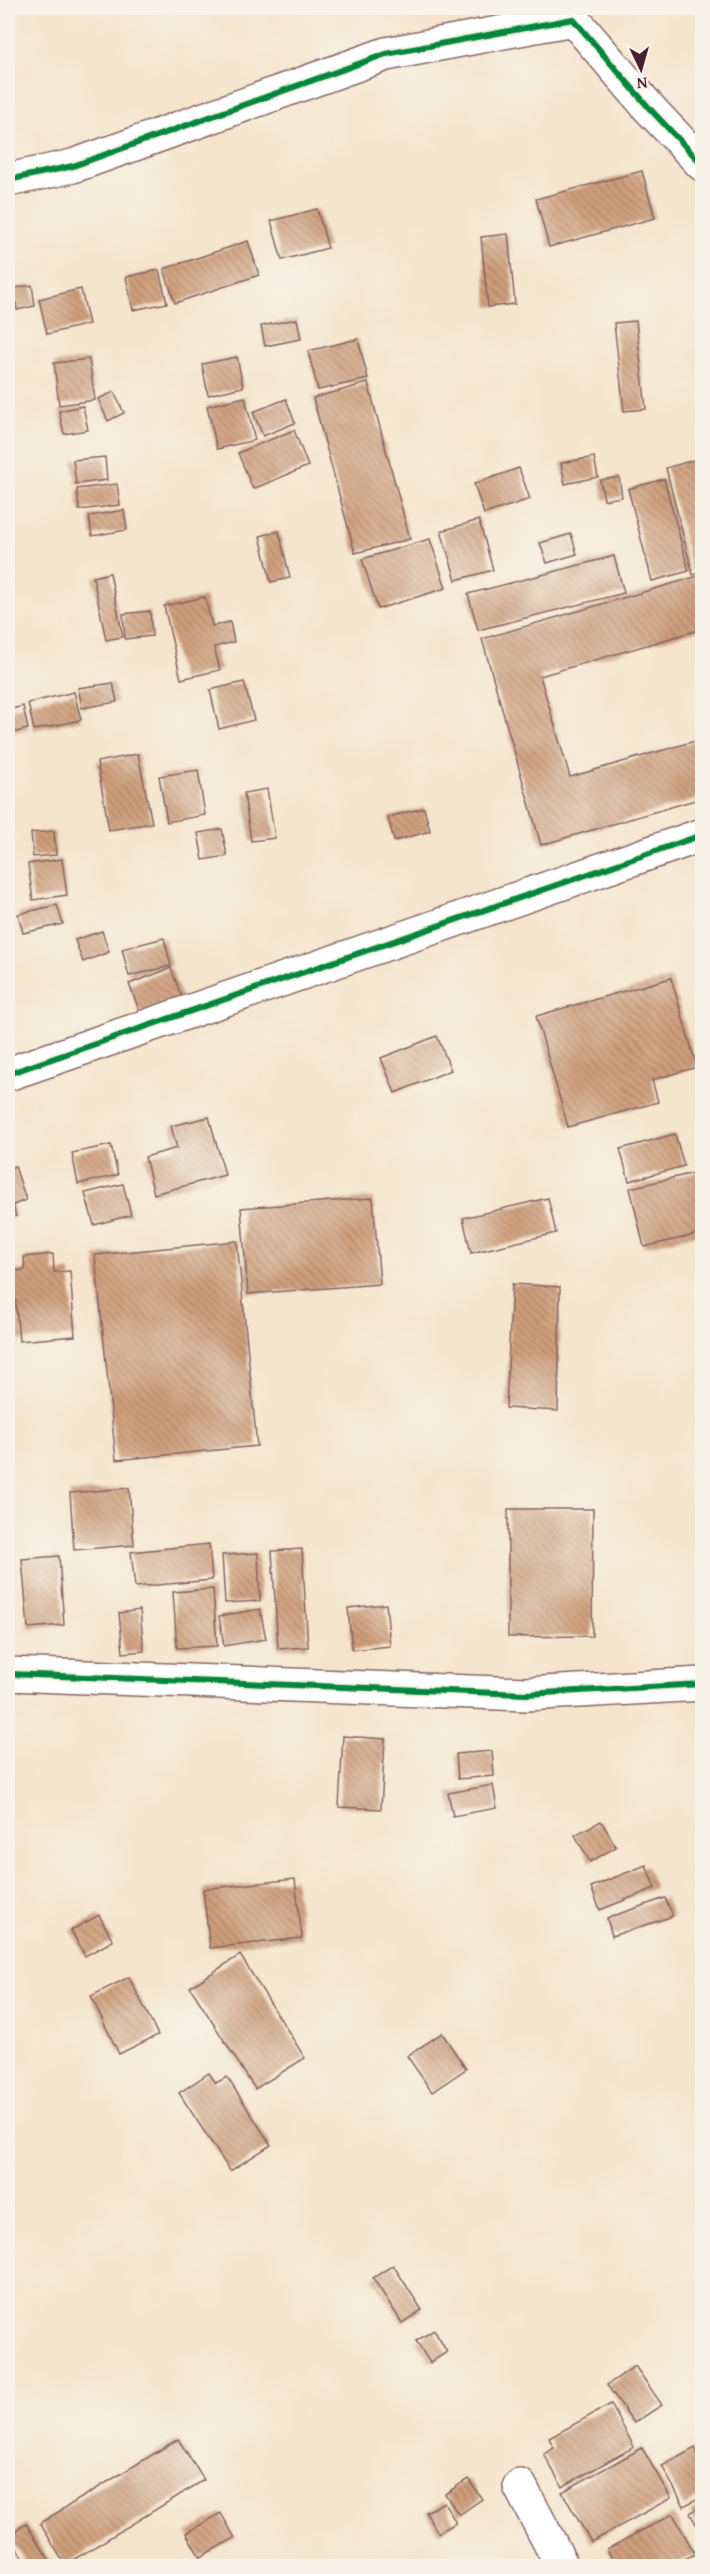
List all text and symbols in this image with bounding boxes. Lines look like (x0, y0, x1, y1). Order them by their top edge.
north arrow (611, 39, 671, 99)
text: N (636, 72, 649, 96)

